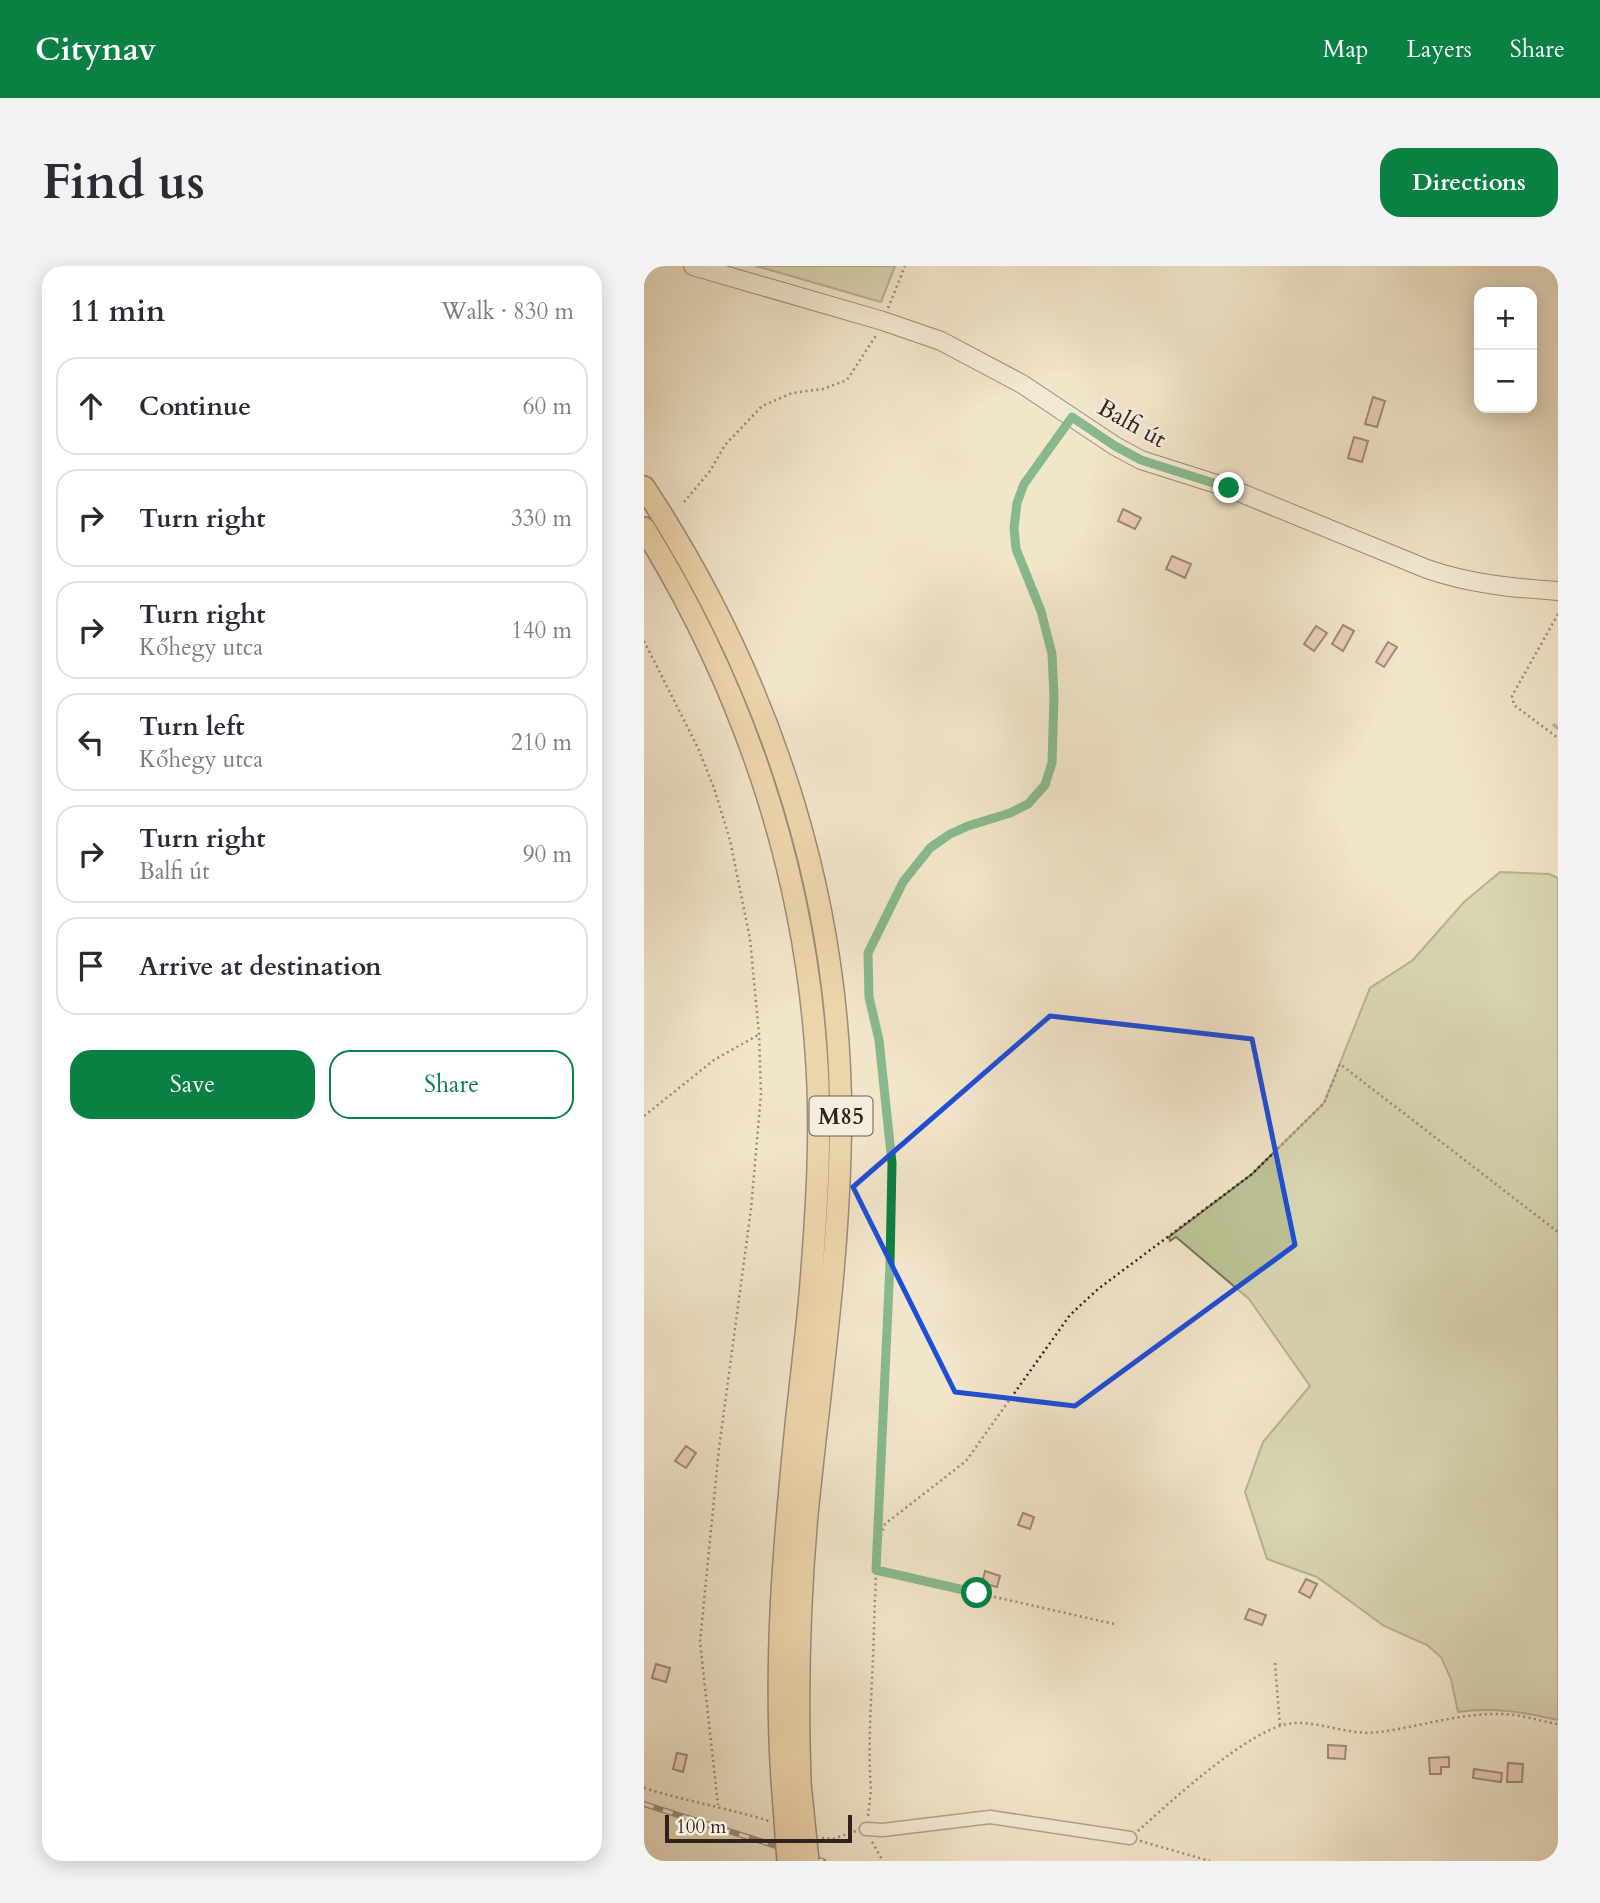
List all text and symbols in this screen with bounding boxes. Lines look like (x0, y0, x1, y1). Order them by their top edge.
text: Citynav (35, 27, 156, 72)
text: Map (1323, 33, 1369, 66)
text: Layers (1407, 33, 1472, 66)
text: Share (1510, 33, 1565, 66)
button: Directions (1380, 148, 1558, 217)
text: Find us (42, 149, 205, 216)
map controls (1474, 287, 1537, 413)
button: + (1474, 287, 1537, 350)
text: 11 min (70, 291, 165, 332)
text: Walk · 830 m (441, 296, 574, 327)
button: − (1474, 350, 1537, 413)
icon: ahead (72, 387, 110, 425)
text: Continue (139, 389, 251, 424)
text: 60 m (523, 391, 572, 422)
street label: Balfi út (1092, 391, 1172, 456)
route end (1213, 472, 1244, 503)
icon: right (72, 499, 110, 537)
text: Turn right (139, 501, 266, 536)
text: 330 m (511, 503, 572, 534)
text: Turn right (139, 597, 266, 632)
icon: right (72, 611, 110, 649)
text: 140 m (511, 615, 572, 646)
text: Kőhegy utca (139, 632, 263, 663)
text: Turn left (139, 709, 244, 744)
icon: left (72, 723, 110, 761)
text: 210 m (511, 727, 572, 758)
text: Kőhegy utca (139, 744, 263, 775)
text: Turn right (139, 821, 266, 856)
icon: right (72, 835, 110, 873)
text: 90 m (523, 839, 572, 870)
text: Balfi út (139, 856, 209, 887)
icon: arrive (72, 947, 110, 985)
text: Arrive at destination (139, 949, 382, 984)
button: Save (70, 1050, 315, 1119)
button: Share (329, 1050, 574, 1119)
road number: M85 (810, 1096, 872, 1136)
route start (961, 1577, 992, 1608)
scale bar (665, 1812, 852, 1844)
text: 100 m (676, 1814, 726, 1840)

